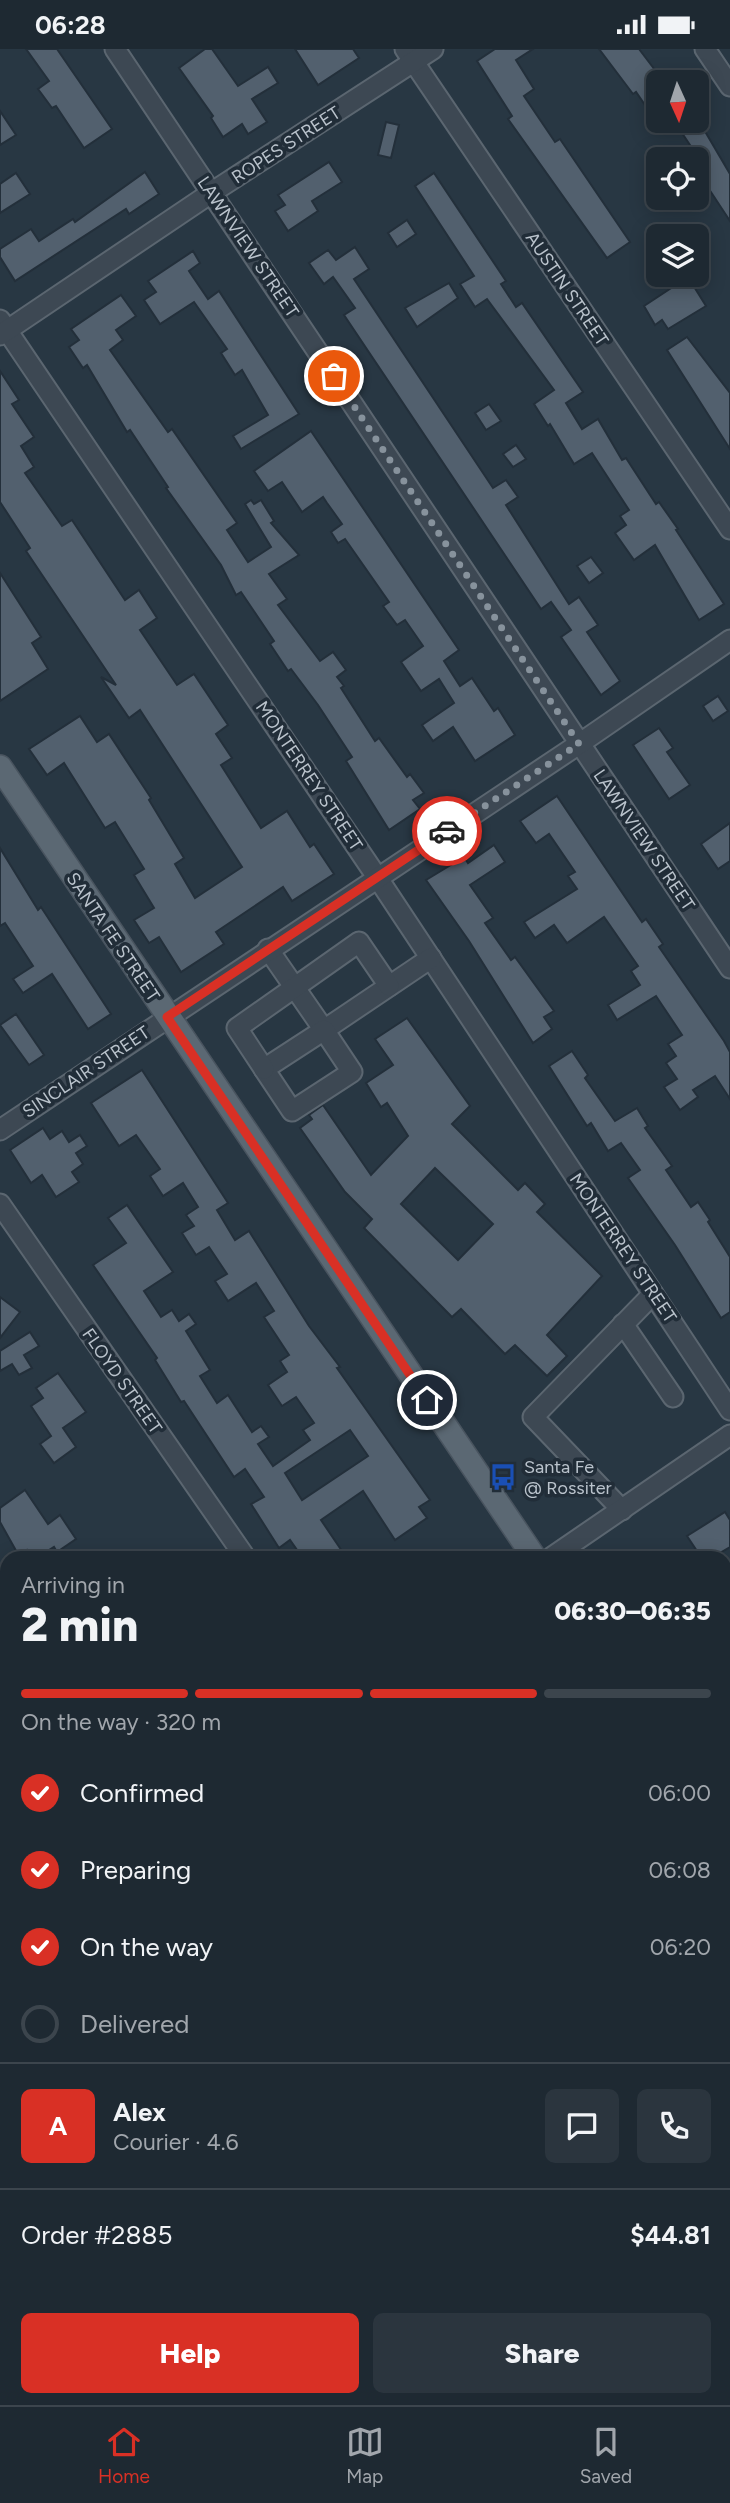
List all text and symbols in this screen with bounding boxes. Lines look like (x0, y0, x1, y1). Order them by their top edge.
text: 06:28 (35, 9, 106, 41)
north arrow (646, 70, 709, 133)
map controls (646, 70, 709, 287)
street label: ROPES STREET (227, 102, 345, 188)
button: locate (646, 147, 709, 210)
street label: LAWNVIEW STREET (193, 172, 303, 322)
button: layers (646, 224, 709, 287)
street label: AUSTIN STREET (521, 228, 613, 350)
pin (304, 346, 364, 406)
icon: bag (315, 357, 353, 395)
street label: MONTERREY STREET (251, 697, 367, 855)
street label: LAWNVIEW STREET (589, 765, 699, 915)
courier (412, 796, 482, 866)
icon: car (428, 812, 466, 850)
street label: SANTA FE STREET (62, 868, 164, 1006)
street label: SINCLAIR STREET (18, 1021, 154, 1123)
street label: MONTERREY STREET (565, 1169, 681, 1327)
street label: FLOYD STREET (77, 1324, 167, 1438)
pin (397, 1370, 457, 1430)
icon: home (408, 1381, 446, 1419)
place label: Santa Fe @ Rossiter (524, 1456, 612, 1499)
bus stop icon: Santa Fe @ Rossiter (488, 1462, 518, 1492)
text: Arriving in (21, 1571, 125, 1599)
text: 06:30–06:35 (554, 1595, 711, 1627)
text: 2 min (21, 1597, 138, 1653)
text: On the way · 320 m (21, 1708, 221, 1736)
icon: check (21, 1774, 59, 1812)
text: Confirmed (80, 1777, 204, 1809)
text: 06:00 (648, 1779, 711, 1807)
icon: check (21, 1851, 59, 1889)
text: Preparing (80, 1854, 191, 1886)
text: 06:08 (649, 1856, 711, 1884)
icon: check (21, 1928, 59, 1966)
text: On the way (80, 1931, 213, 1963)
text: 06:20 (650, 1933, 711, 1961)
text: Delivered (80, 2008, 189, 2040)
button: chat (545, 2089, 619, 2163)
button: phone (637, 2089, 711, 2163)
text: Alex (113, 2096, 166, 2128)
text: A (49, 2110, 67, 2142)
text: Courier · 4.6 (113, 2128, 239, 2156)
text: Order #2885 (21, 2219, 172, 2251)
text: $44.81 (630, 2219, 711, 2251)
button: Help (21, 2313, 359, 2393)
button: Share (373, 2313, 711, 2393)
tab: Home (98, 2423, 150, 2488)
tab: Map (346, 2423, 384, 2488)
tab: Saved (580, 2423, 632, 2488)

